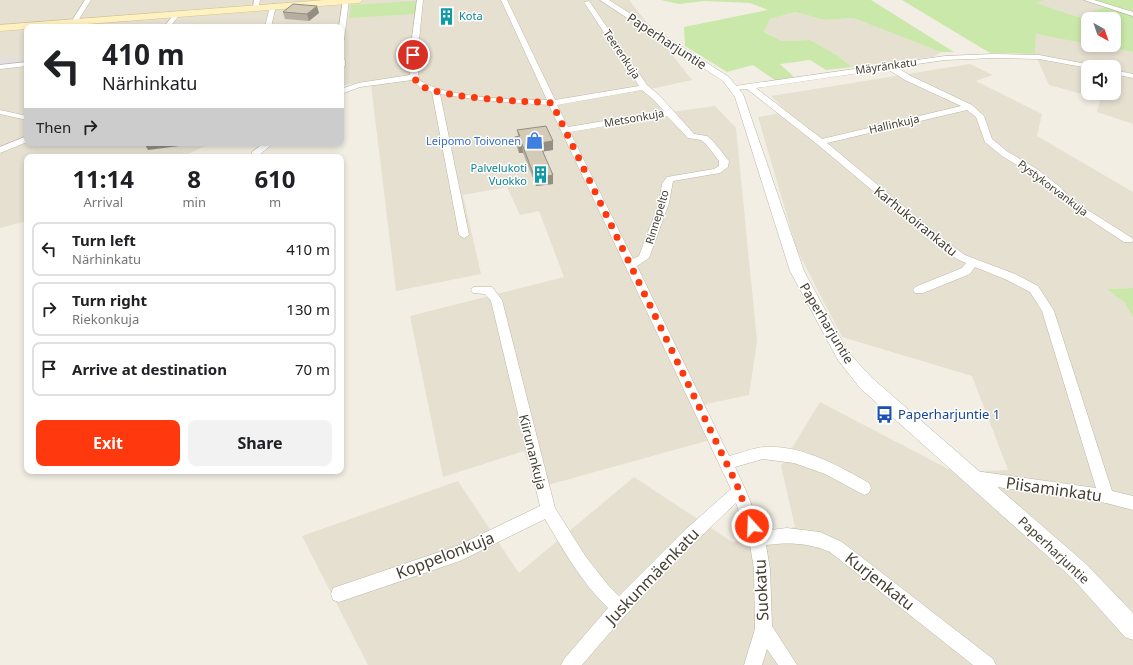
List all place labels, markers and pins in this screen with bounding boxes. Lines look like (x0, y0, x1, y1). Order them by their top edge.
building icon: Kota (436, 6, 456, 26)
place label: Kota (459, 8, 483, 23)
pin (396, 38, 430, 72)
shop icon: Leipomo Toivonen (524, 131, 544, 151)
place label: Leipomo Toivonen (426, 133, 521, 148)
place label: Palvelukoti Vuokko (471, 160, 527, 188)
building icon: Palvelukoti Vuokko (530, 164, 550, 184)
bus stop icon: Paperharjuntie 1 (875, 404, 895, 424)
place label: Paperharjuntie 1 (898, 405, 1000, 423)

